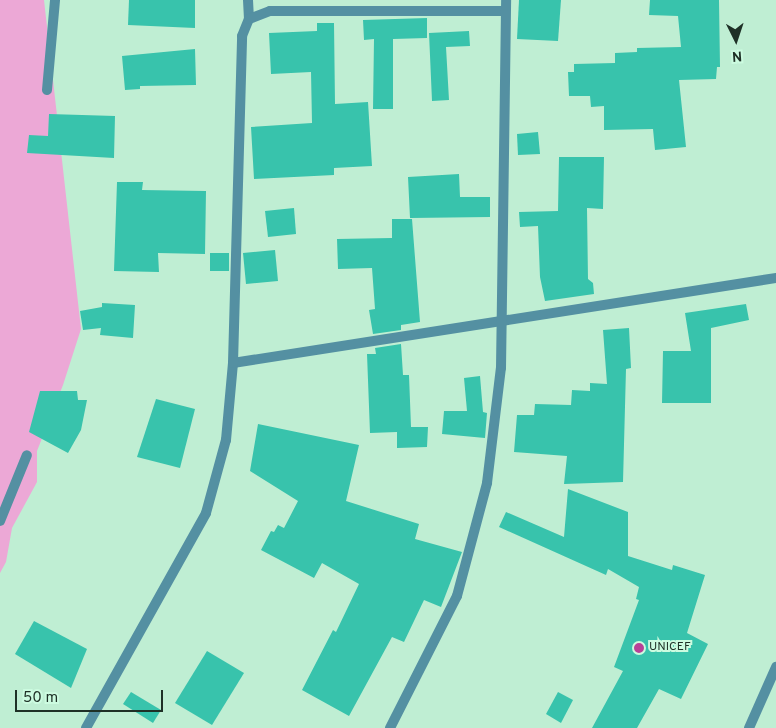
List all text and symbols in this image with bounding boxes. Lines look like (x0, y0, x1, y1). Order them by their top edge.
north arrow (711, 15, 761, 65)
text: N (731, 47, 743, 64)
place label: UNICEF (649, 641, 691, 655)
marker: UNICEF (633, 642, 645, 654)
scale bar (18, 680, 165, 712)
text: 50 m (23, 689, 58, 708)

